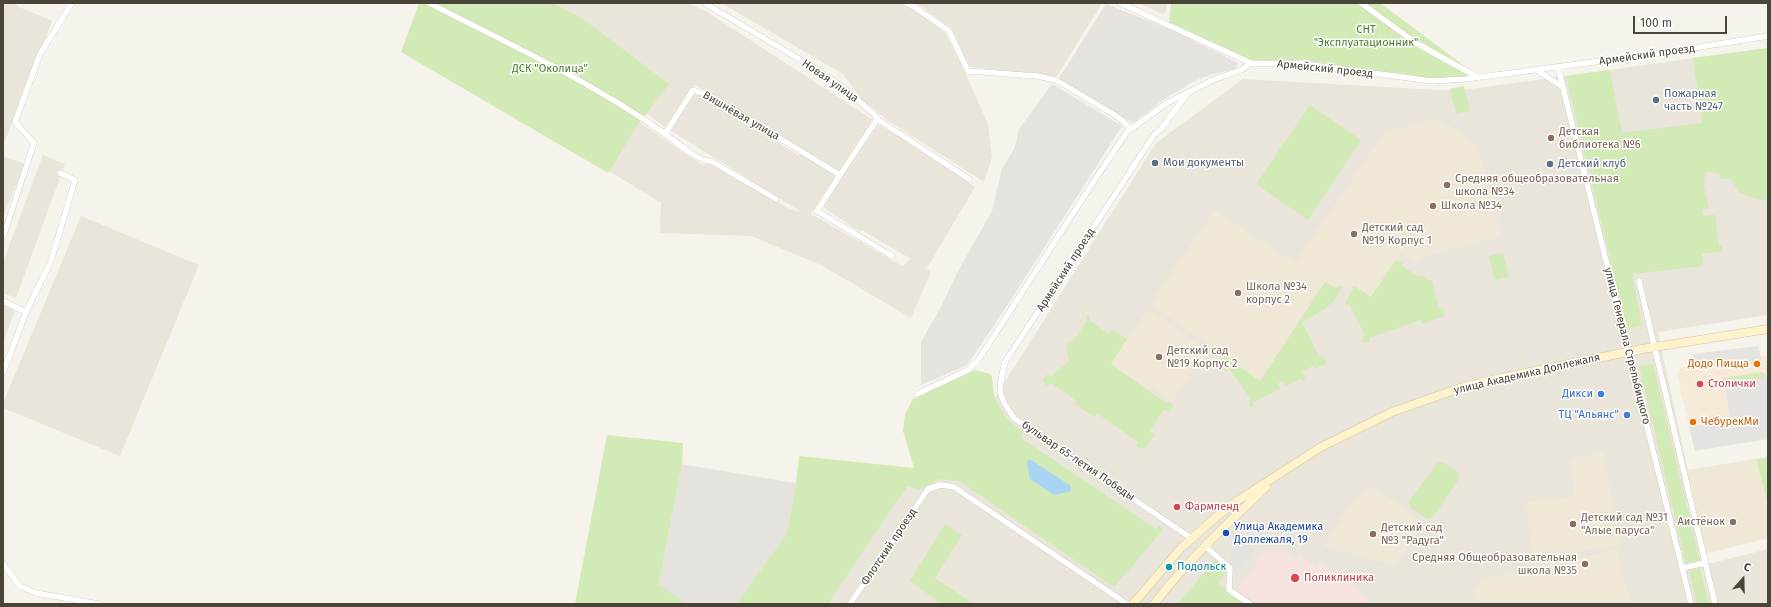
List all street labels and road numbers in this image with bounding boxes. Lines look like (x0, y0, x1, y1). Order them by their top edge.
street label: Армейский проезд (1598, 42, 1696, 68)
street label: Новая улица (799, 57, 861, 105)
street label: Армейский проезд (1276, 57, 1374, 81)
street label: Вишнёвая улица (700, 89, 782, 143)
street label: Армейский проезд (1034, 226, 1098, 314)
street label: улица Генерала Стрельбицкого (1601, 266, 1653, 426)
street label: улица Академика Доллежаля (1453, 351, 1601, 397)
street label: бульвар 65-летия Победы (1019, 418, 1137, 504)
street label: Флотский проезд (858, 506, 920, 588)

